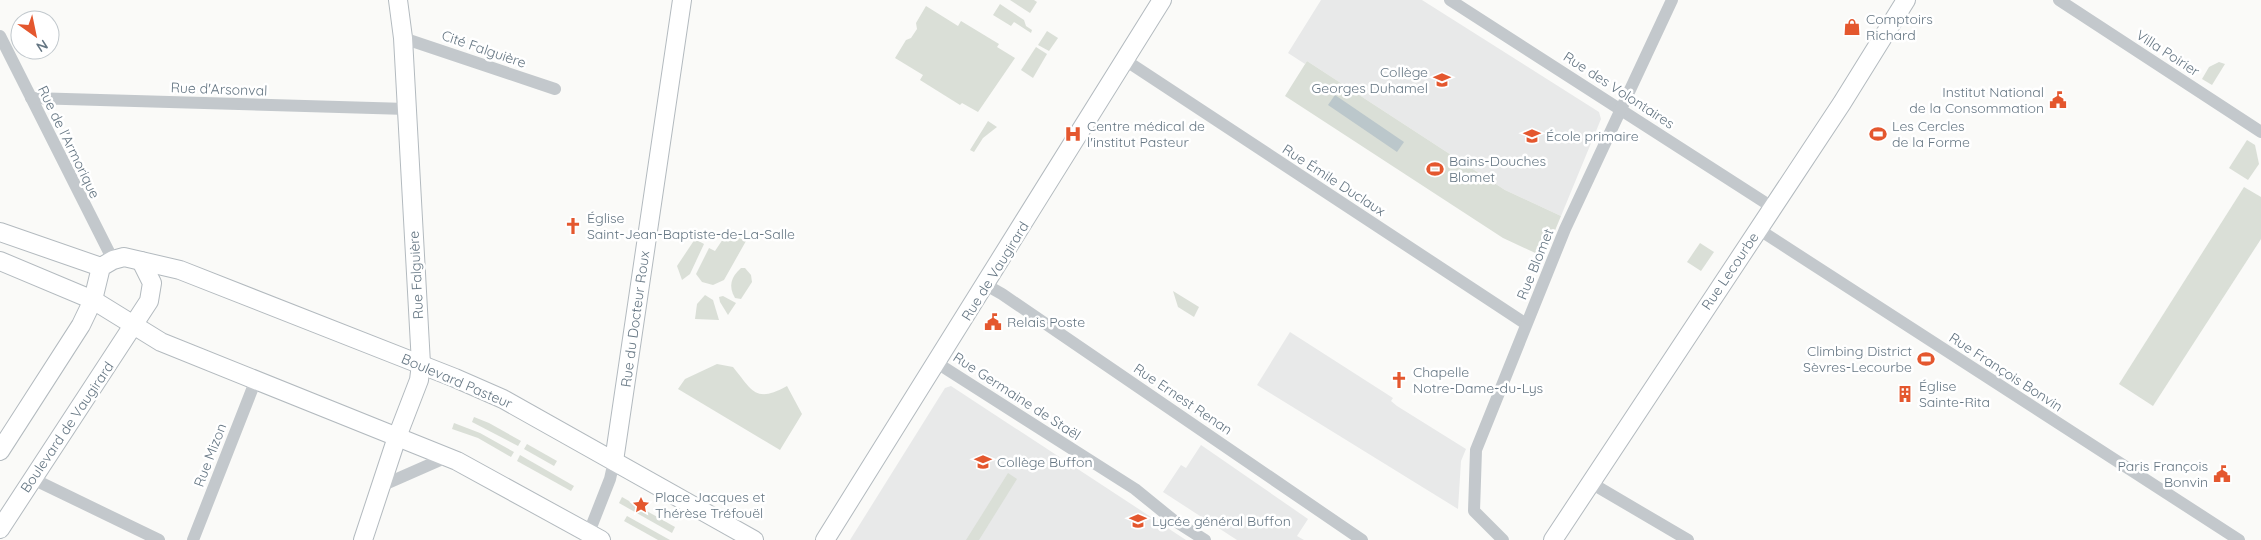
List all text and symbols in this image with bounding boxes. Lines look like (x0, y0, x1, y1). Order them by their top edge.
north arrow (10, 10, 60, 60)
place label: Comptoirs Richard (1866, 10, 1933, 44)
shop icon: Comptoirs Richard (1842, 17, 1862, 37)
street label: Cité Falguière (439, 26, 529, 72)
street label: Villa Poirier (2133, 26, 2204, 81)
text: N (33, 36, 51, 56)
street label: Rue des Volontaires (1560, 47, 1678, 133)
place label: Collège Georges Duhamel (1312, 63, 1428, 97)
school or university icon: Collège Georges Duhamel (1432, 70, 1452, 90)
street label: Rue d'Arsonval (170, 78, 268, 100)
street label: Rue de l'Armorique (34, 83, 104, 202)
place label: Institut National de la Consommation (1909, 83, 2044, 117)
public building icon: Institut National de la Consommation (2048, 90, 2068, 110)
place label: Centre médical de l'institut Pasteur (1087, 117, 1205, 151)
place label: Les Cercles de la Forme (1892, 117, 1970, 151)
hospital icon: Centre médical de l'institut Pasteur (1063, 124, 1083, 144)
sports icon: Les Cercles de la Forme (1868, 124, 1888, 144)
school or university icon: École primaire (1522, 126, 1542, 146)
place label: École primaire (1546, 127, 1639, 145)
street label: Rue Émile Duclaux (1279, 140, 1389, 220)
place label: Bains-Douches Blomet (1449, 152, 1546, 186)
sports icon: Bains-Douches Blomet (1425, 159, 1445, 179)
place label: Église Saint-Jean-Baptiste-de-La-Salle (587, 209, 795, 243)
church icon: Église Saint-Jean-Baptiste-de-La-Salle (563, 216, 583, 236)
street label: Rue de Vaugirard (957, 218, 1033, 324)
street label: Rue Blomet (1513, 226, 1557, 302)
street label: Rue Lecourbe (1697, 229, 1763, 313)
street label: Rue Falguière (405, 230, 427, 320)
street label: Rue du Docteur Roux (617, 249, 654, 388)
public building icon: Relais Poste (983, 312, 1003, 332)
place label: Relais Poste (1007, 313, 1085, 331)
street label: Rue François Bonvin (1946, 329, 2066, 415)
place label: Climbing District Sèvres-Lecourbe (1803, 342, 1912, 376)
street label: Rue Germaine de Staël (950, 348, 1084, 444)
street label: Boulevard Pasteur (399, 349, 516, 413)
sports icon: Climbing District Sèvres-Lecourbe (1916, 349, 1936, 369)
street label: Boulevard de Vaugirard (16, 358, 118, 496)
street label: Rue Ernest Renan (1130, 359, 1236, 439)
place label: Chapelle Notre-Dame-du-Lys (1413, 363, 1543, 397)
church icon: Chapelle Notre-Dame-du-Lys (1389, 370, 1409, 390)
place label: Église Sainte-Rita (1919, 377, 1990, 411)
building icon: Église Sainte-Rita (1895, 384, 1915, 404)
street label: Rue Mizon (190, 421, 230, 489)
school or university icon: Collège Buffon (973, 452, 993, 472)
place label: Collège Buffon (997, 453, 1093, 471)
place label: Paris François Bonvin (2118, 457, 2208, 491)
public building icon: Paris François Bonvin (2212, 464, 2232, 484)
place label: Place Jacques et Thérèse Tréfouël (655, 488, 765, 522)
place icon: Place Jacques et Thérèse Tréfouël (631, 495, 651, 515)
school or university icon: Lycée général Buffon (1128, 511, 1148, 531)
place label: Lycée général Buffon (1152, 512, 1291, 530)

